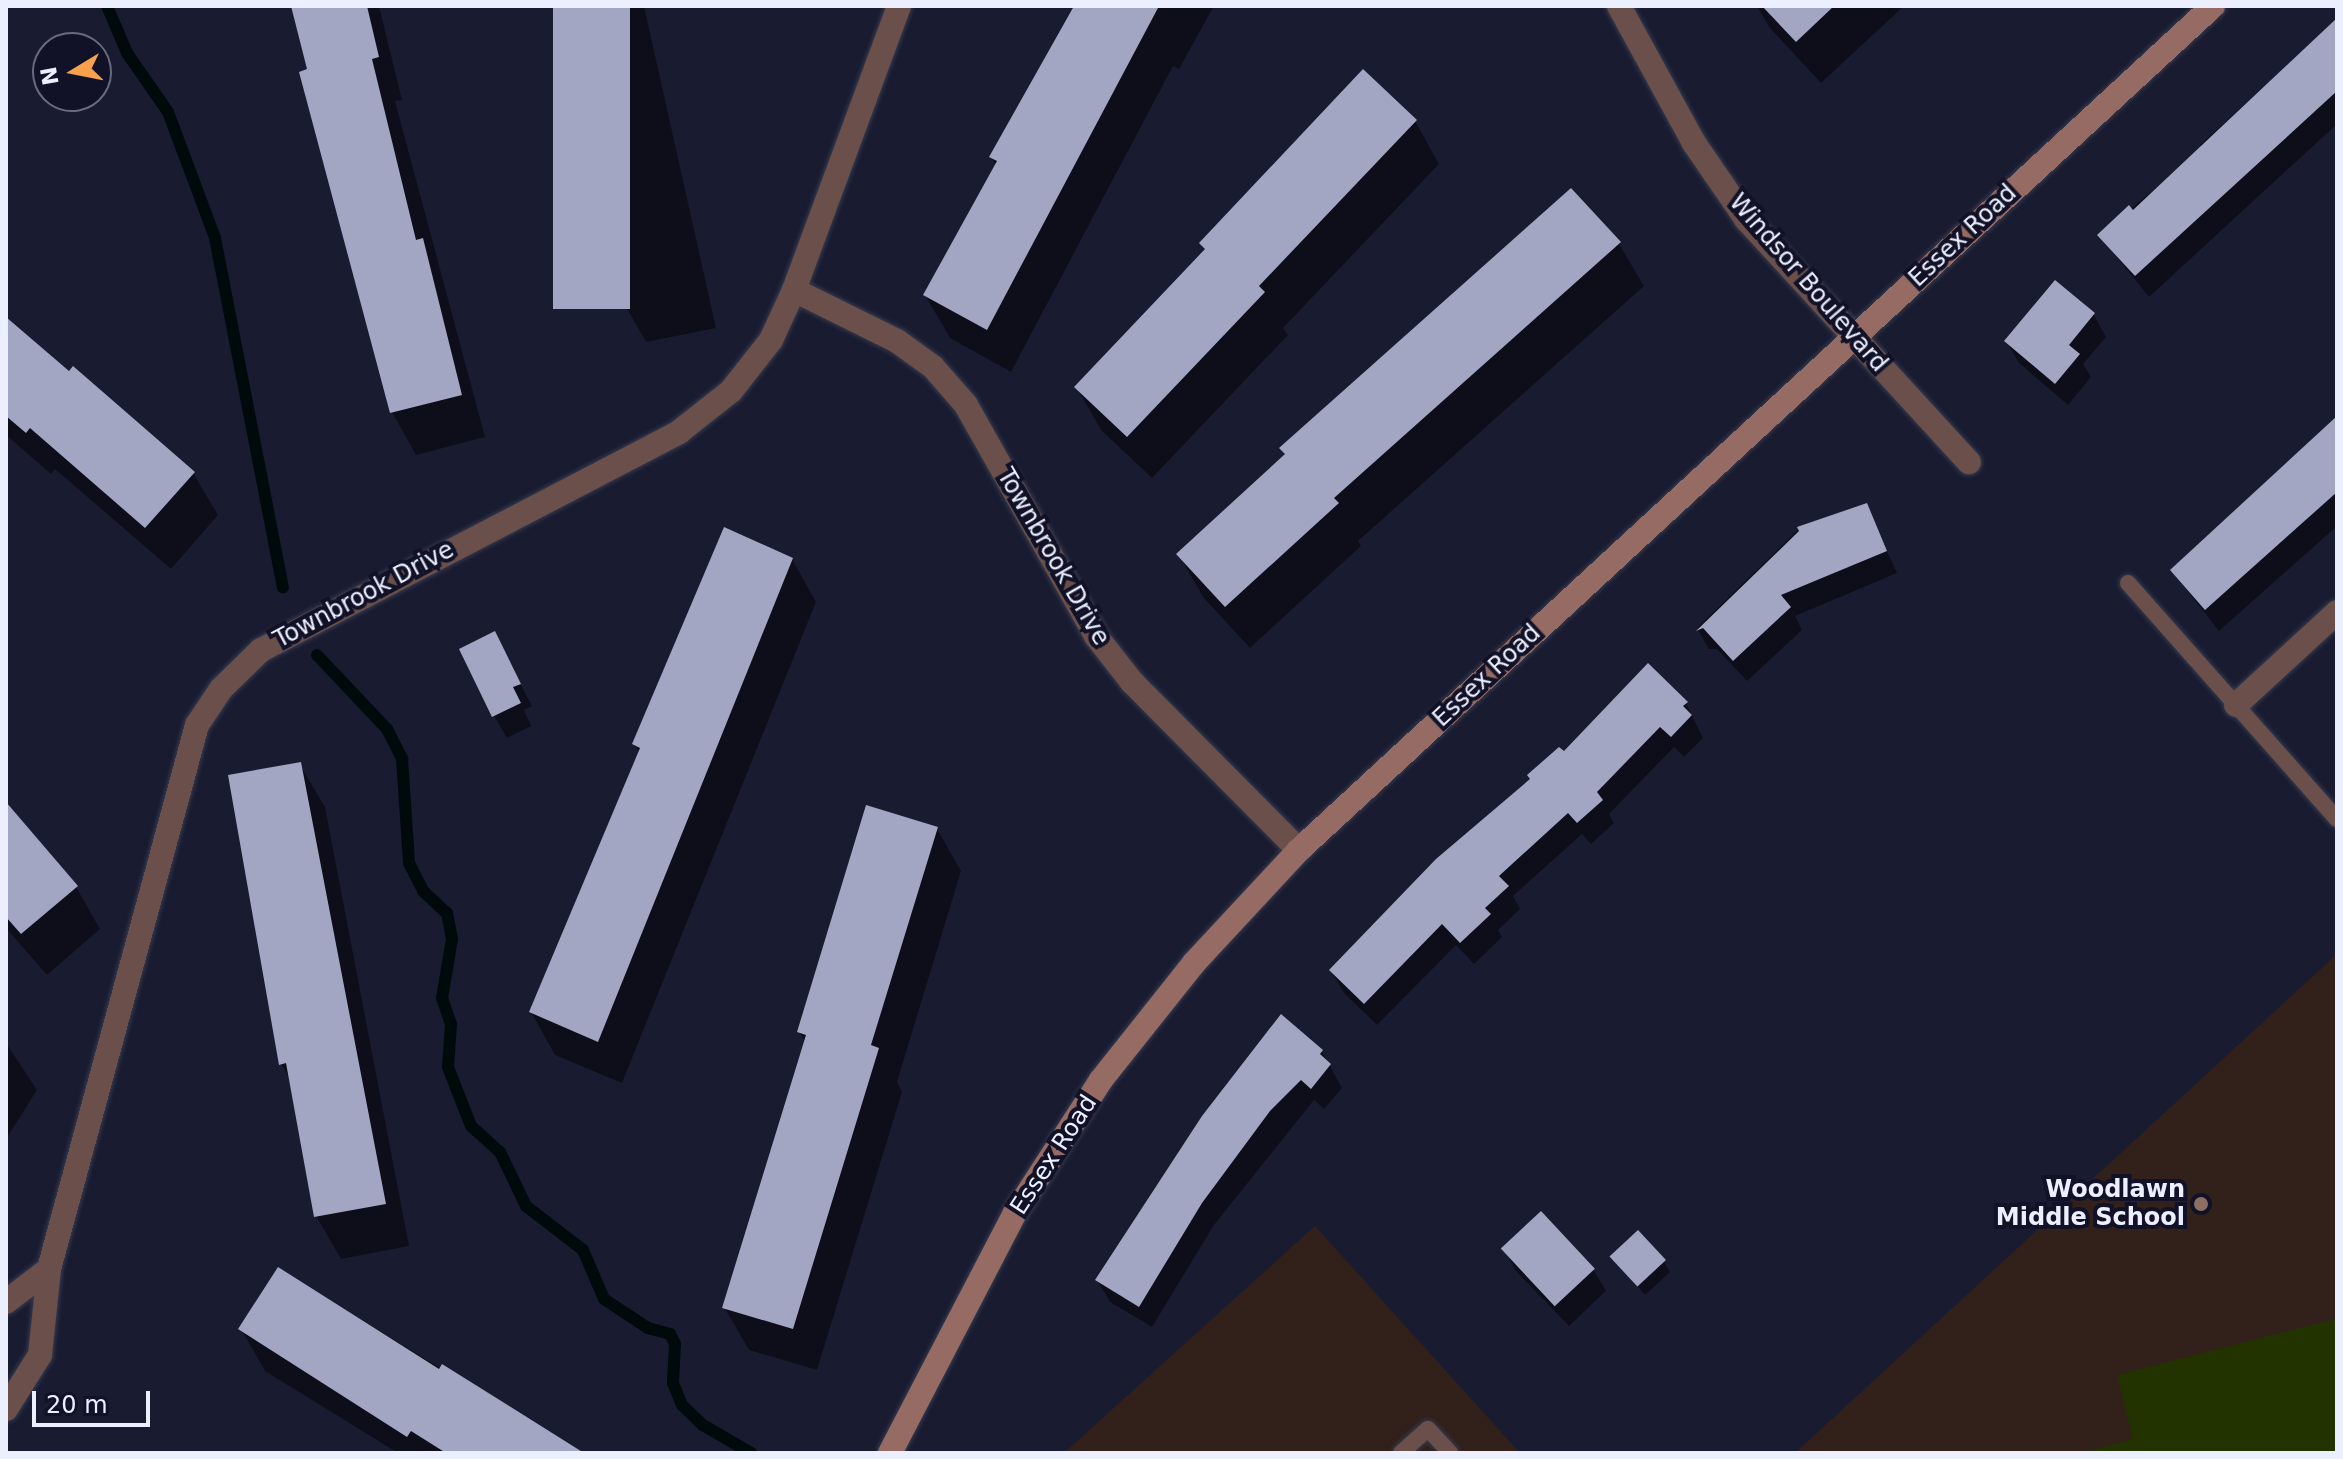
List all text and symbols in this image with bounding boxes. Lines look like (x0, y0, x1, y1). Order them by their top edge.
north arrow (32, 32, 112, 112)
text: N (36, 65, 64, 87)
street label: Essex Road (1903, 179, 2023, 293)
street label: Windsor Boulevard (1723, 188, 1893, 378)
street label: Townbrook Drive (991, 463, 1115, 651)
street label: Townbrook Drive (269, 535, 459, 655)
street label: Essex Road (1427, 619, 1547, 733)
street label: Essex Road (1005, 1090, 1103, 1220)
place label: Woodlawn Middle School (1996, 1176, 2185, 1232)
marker: Woodlawn Middle School (2192, 1195, 2210, 1213)
scale bar (36, 1375, 154, 1425)
text: 20 m (46, 1391, 108, 1419)

